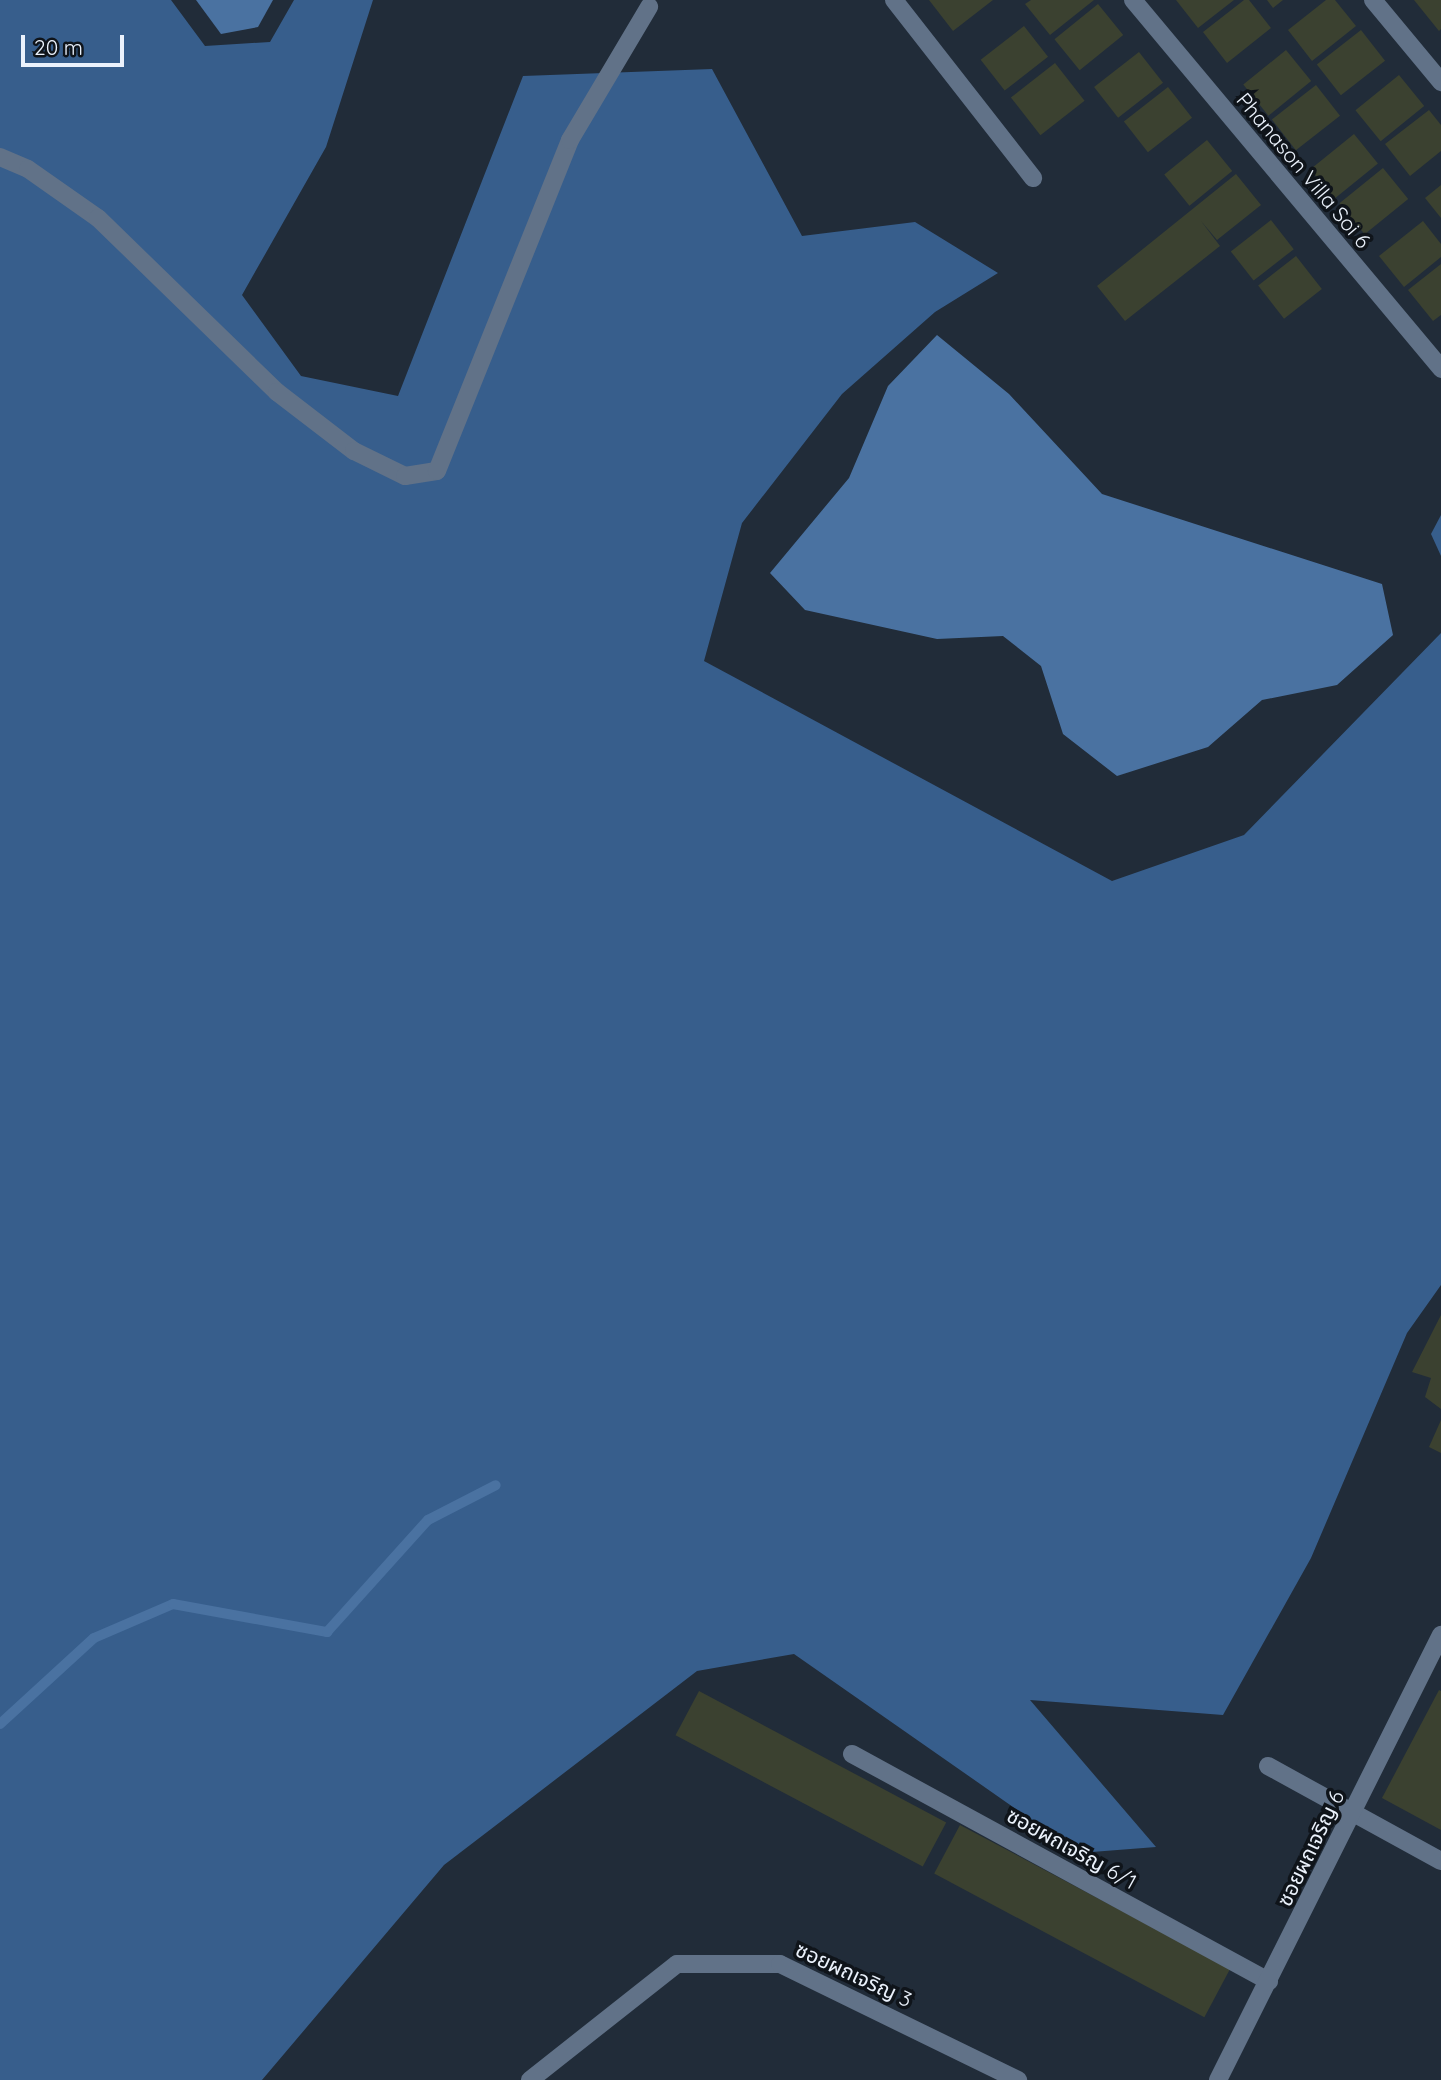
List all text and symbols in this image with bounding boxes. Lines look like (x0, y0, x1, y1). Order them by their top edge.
scale bar (24, 21, 128, 65)
text: 20 m (34, 34, 83, 60)
street label: Phanason Villa Soi 6 (1232, 87, 1376, 253)
street label: ซอยผถเจริญ 6 (1271, 1786, 1349, 1910)
street label: ซอยผถเจริญ 6/1 (1003, 1802, 1141, 1894)
street label: ซอยผถเจริญ 3 (792, 1936, 916, 2012)

